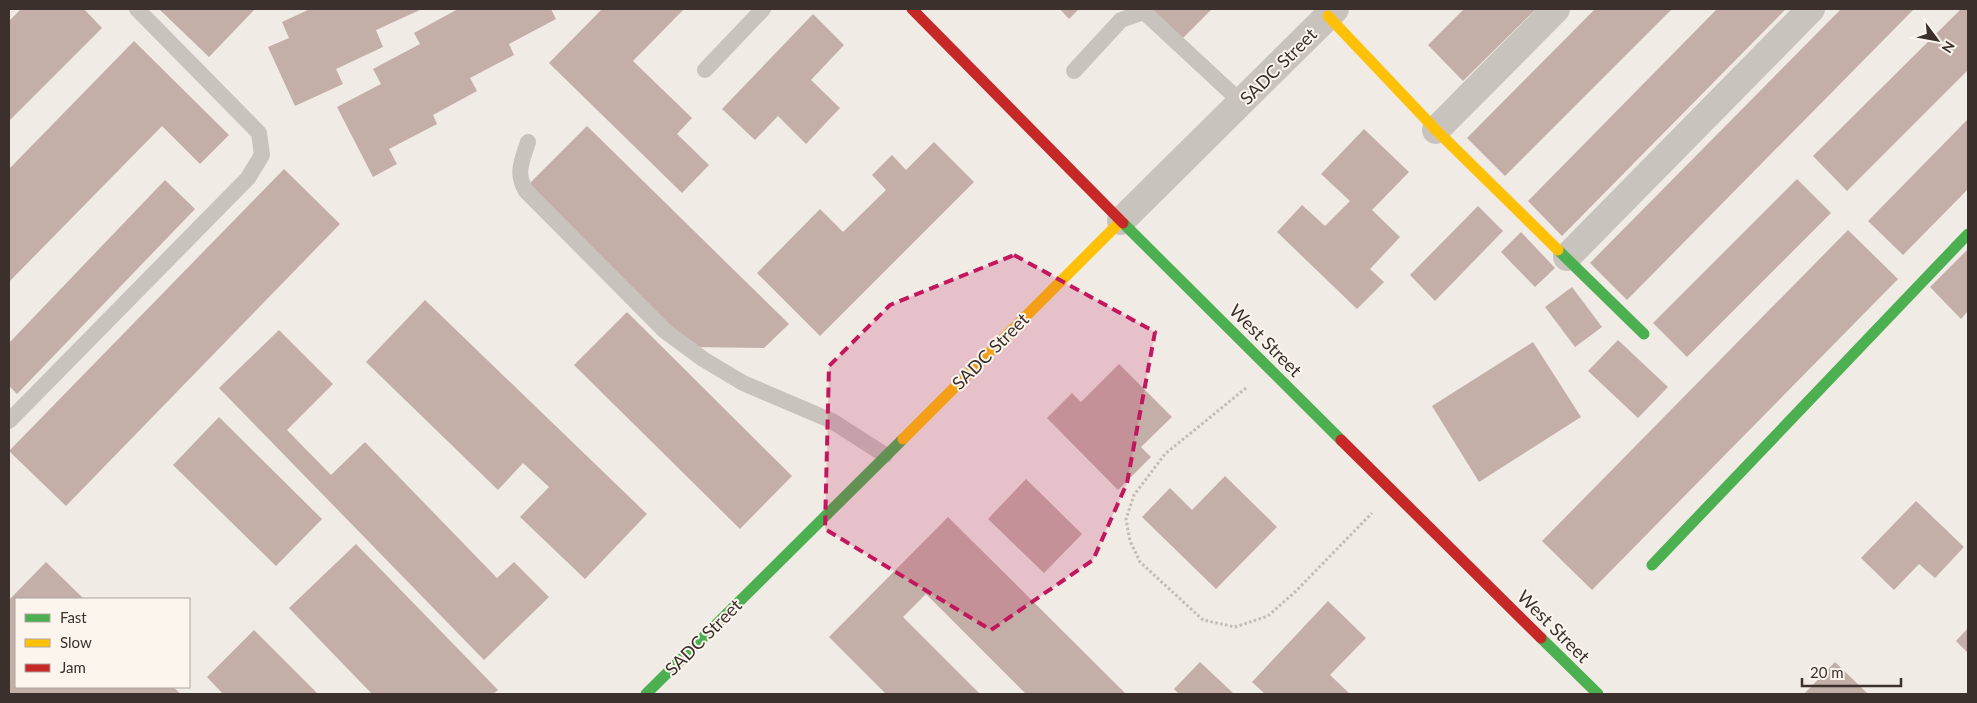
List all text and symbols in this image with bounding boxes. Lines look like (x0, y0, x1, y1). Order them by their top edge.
north arrow (1912, 15, 1962, 65)
street label: SADC Street (1235, 23, 1321, 109)
text: N (1938, 38, 1959, 56)
street label: West Street (1225, 299, 1307, 381)
street label: SADC Street (947, 308, 1033, 394)
street label: West Street (1513, 585, 1595, 667)
street label: SADC Street (660, 594, 746, 680)
legend (15, 598, 190, 688)
text: Fast (60, 608, 87, 626)
text: Slow (60, 633, 92, 651)
scale bar (1802, 656, 1901, 688)
text: Jam (60, 658, 86, 676)
text: 20 m (1810, 663, 1844, 681)

